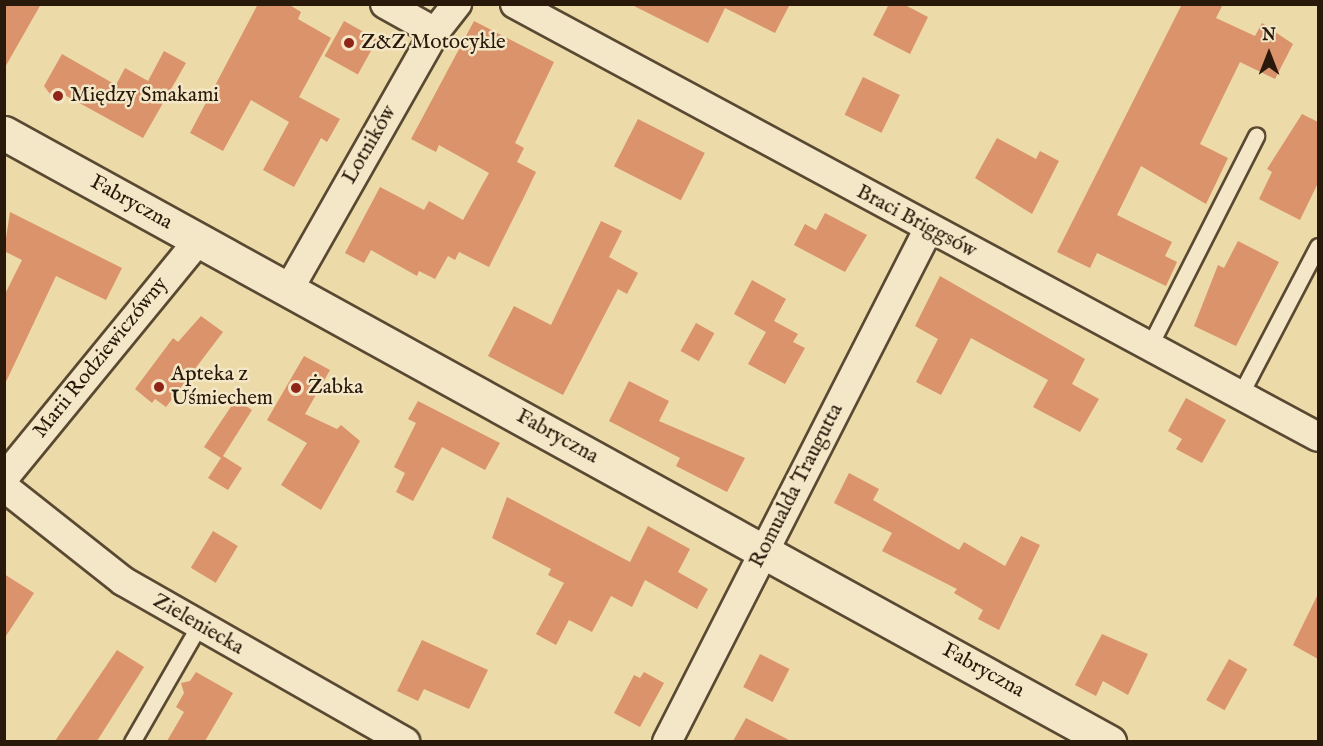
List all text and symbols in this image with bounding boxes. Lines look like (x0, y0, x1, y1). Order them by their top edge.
north arrow (1239, 24, 1299, 84)
text: N (1262, 26, 1276, 46)
place label: Z&Z Motocykle (361, 30, 506, 56)
marker: Z&Z Motocykle (342, 36, 356, 50)
place label: Między Smakami (70, 83, 219, 109)
marker: Między Smakami (51, 89, 65, 103)
street label: Lotników (337, 101, 403, 189)
street label: Fabryczna (86, 170, 176, 236)
street label: Braci Briggsów (852, 180, 980, 264)
street label: Marii Rodziewiczówny (28, 272, 174, 444)
place label: Apteka z Uśmiechem (171, 362, 273, 412)
place label: Żabka (308, 375, 363, 401)
marker: Apteka z Uśmiechem (152, 380, 166, 394)
marker: Żabka (289, 381, 303, 395)
street label: Romualda Traugutta (745, 400, 849, 572)
street label: Fabryczna (512, 404, 602, 470)
street label: Zieleniecka (148, 589, 248, 661)
street label: Fabryczna (938, 638, 1028, 704)

